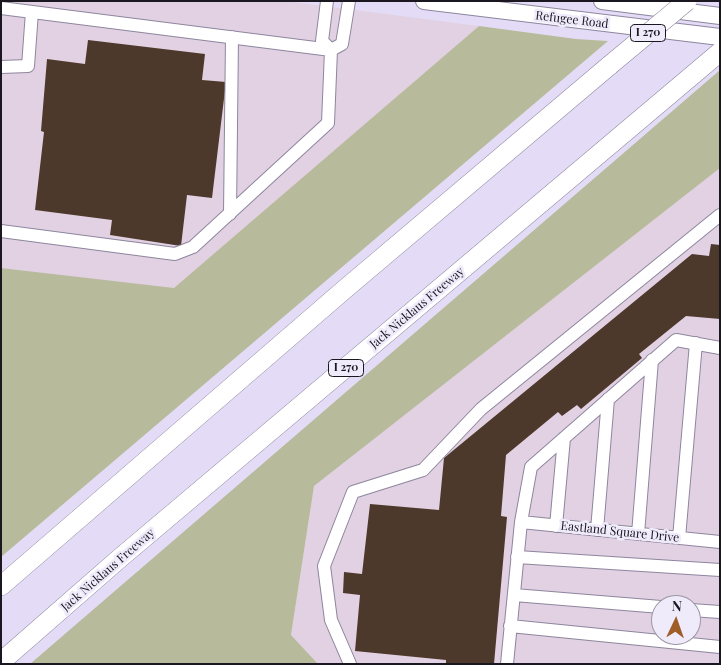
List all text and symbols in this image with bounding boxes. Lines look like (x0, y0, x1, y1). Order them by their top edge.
street label: Refugee Road (535, 8, 609, 32)
road number: I 270 (630, 24, 666, 42)
street label: Jack Nicklaus Freeway (367, 264, 467, 352)
road number: I 270 (328, 359, 364, 376)
street label: Eastland Square Drive (560, 519, 680, 545)
street label: Jack Nicklaus Freeway (58, 526, 158, 614)
north arrow (651, 595, 701, 645)
text: N (671, 596, 682, 615)

